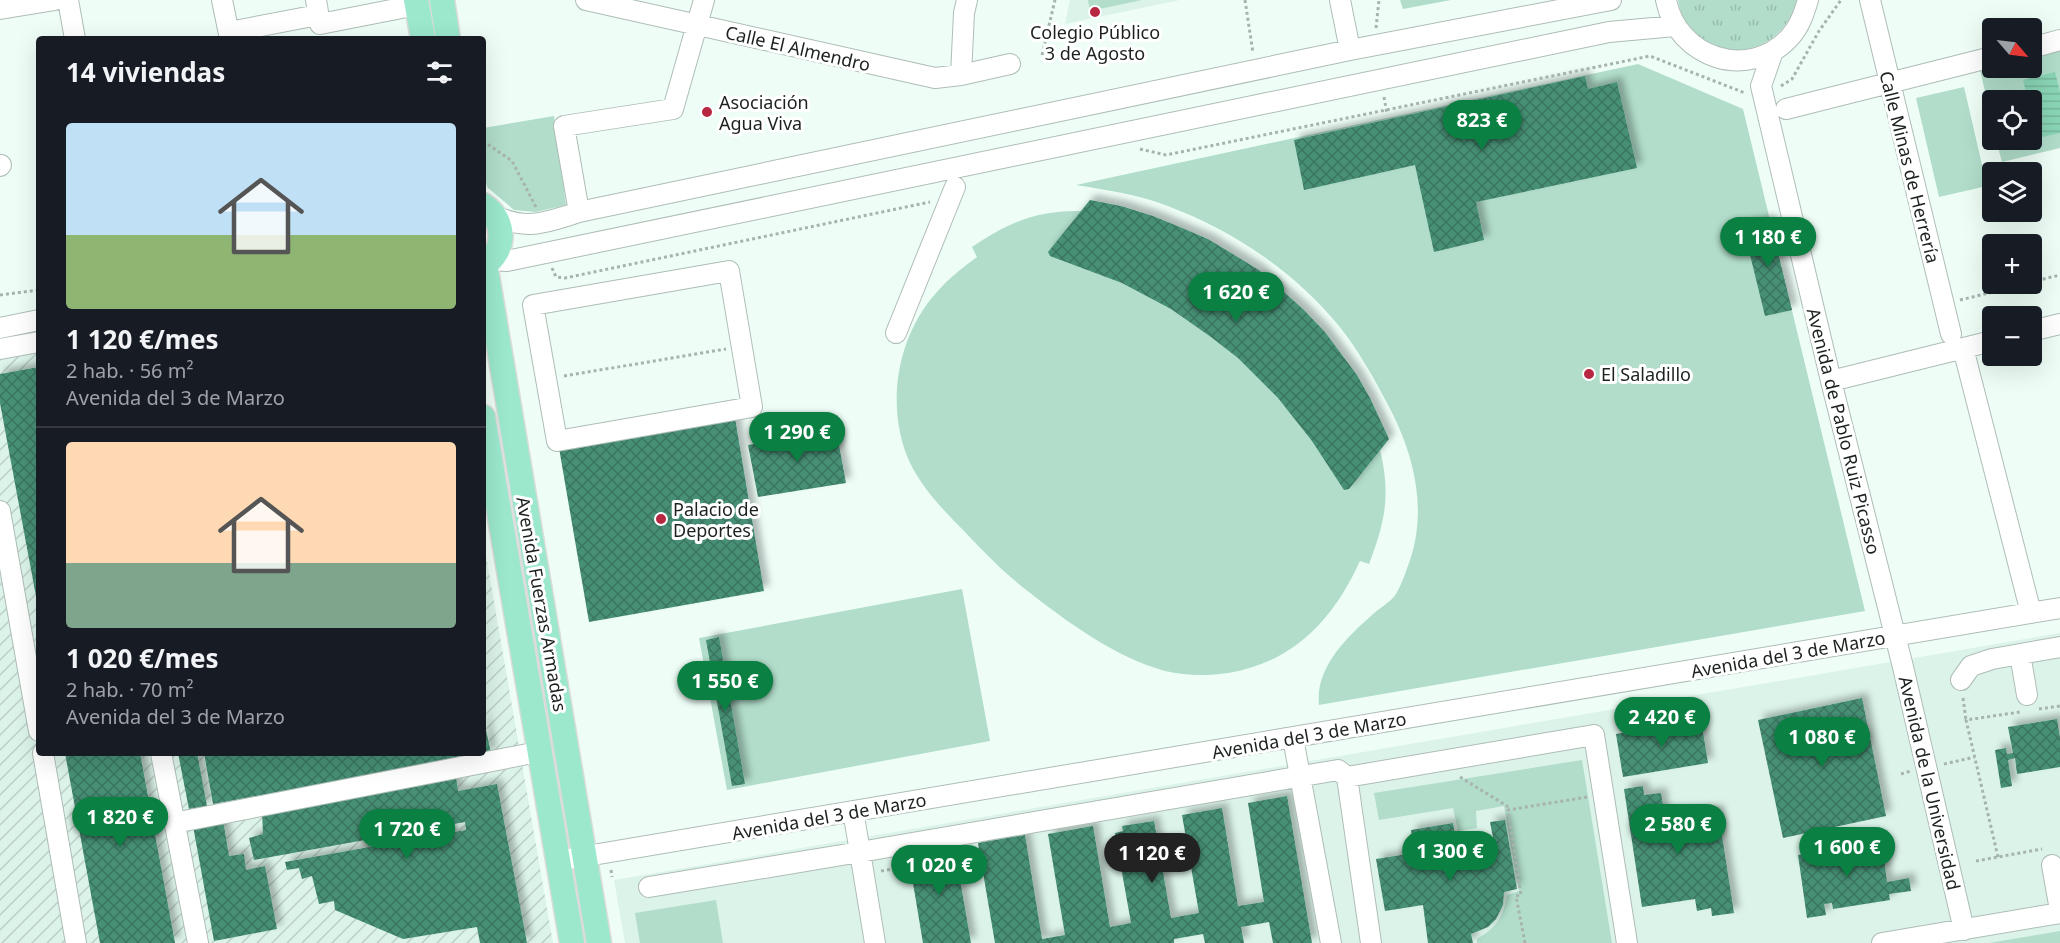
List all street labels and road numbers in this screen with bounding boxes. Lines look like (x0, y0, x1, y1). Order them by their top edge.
street label: Calle El Almendro (723, 20, 873, 76)
street label: Calle Minas de Herrería (1874, 68, 1946, 266)
street label: Avenida de Pablo Ruiz Picasso (1802, 305, 1886, 557)
street label: Avenida Fuerzas Armadas (511, 495, 573, 713)
street label: Avenida del 3 de Marzo (1689, 625, 1887, 683)
street label: Avenida de la Universidad (1894, 674, 1966, 892)
street label: Avenida del 3 de Marzo (1210, 706, 1408, 764)
street label: Avenida del 3 de Marzo (730, 787, 928, 845)

